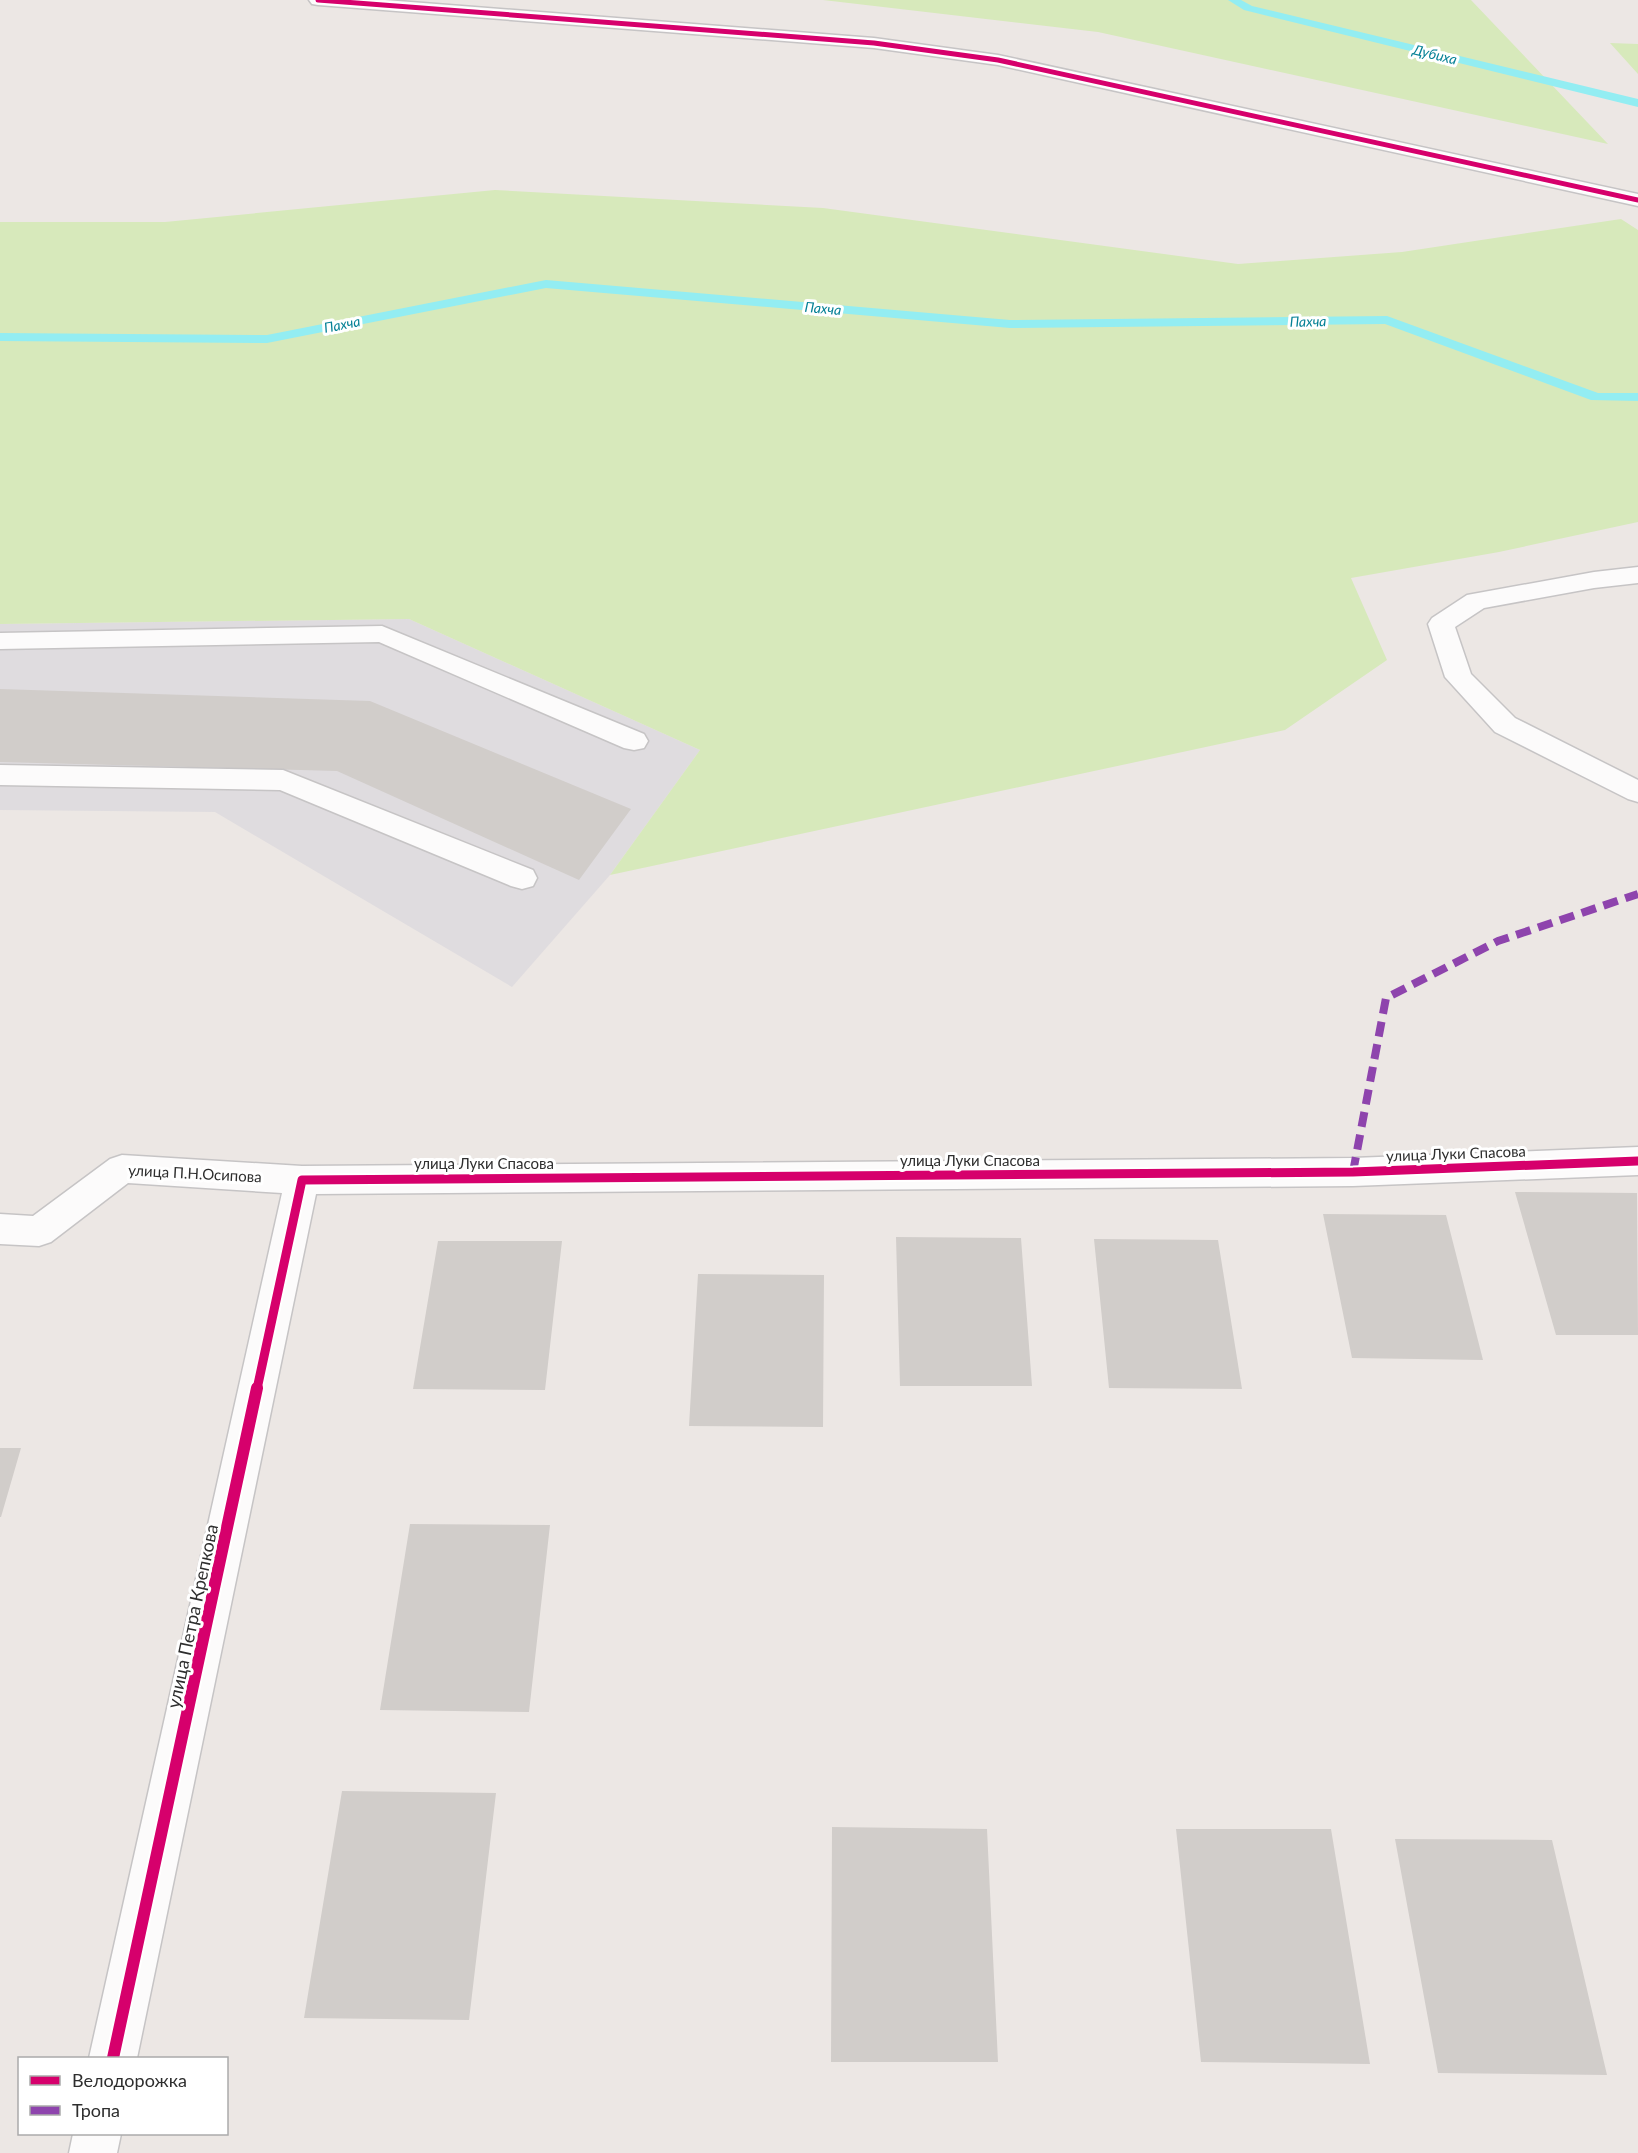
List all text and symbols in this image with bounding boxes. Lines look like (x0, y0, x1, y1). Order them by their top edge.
water label: Дубиха (1410, 40, 1459, 68)
water label: Пахча (804, 298, 842, 318)
water label: Пахча (322, 312, 362, 336)
water label: Пахча (1289, 312, 1327, 330)
street label: улица Луки Спасова (1386, 1142, 1526, 1164)
street label: улица Луки Спасова (900, 1151, 1040, 1169)
street label: улица Луки Спасова (414, 1154, 554, 1172)
street label: улица П.Н.Осипова (128, 1161, 262, 1185)
street label: улица Петра Крепкова (162, 1522, 222, 1710)
legend (18, 2057, 228, 2135)
text: Велодорожка (72, 2069, 187, 2091)
text: Тропа (72, 2099, 120, 2121)

